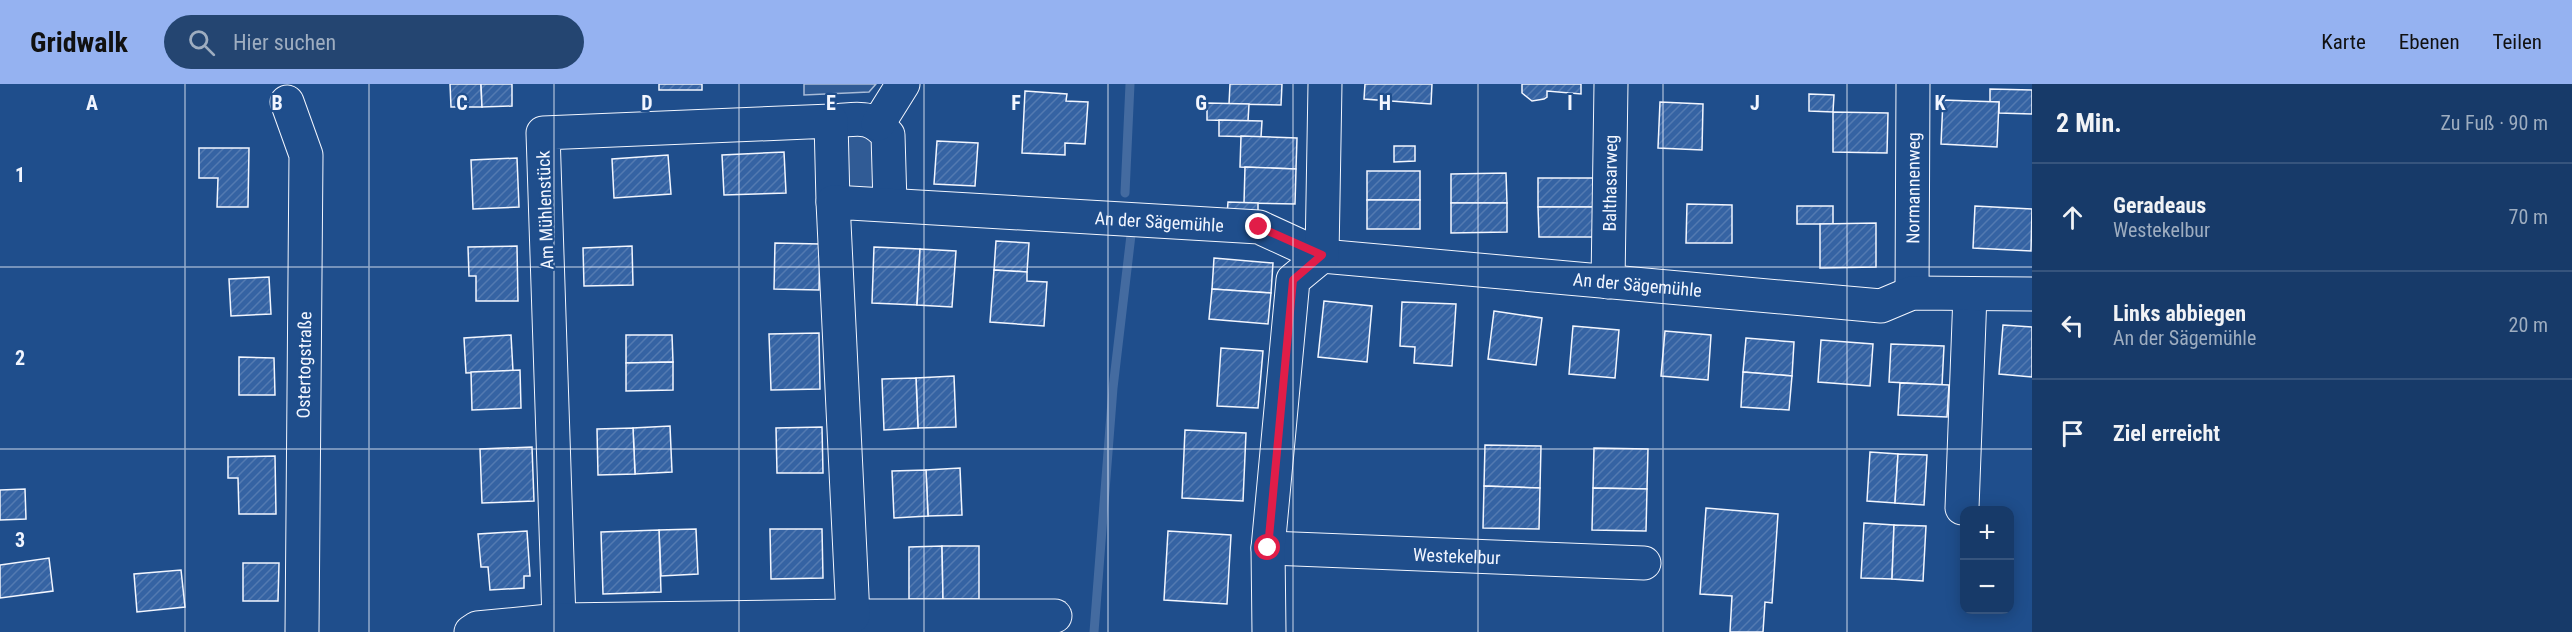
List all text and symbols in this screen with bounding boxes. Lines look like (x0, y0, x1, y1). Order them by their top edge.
search box (164, 15, 584, 69)
text: Gridwalk (30, 26, 128, 59)
icon: search (185, 26, 218, 59)
text: Hier suchen (233, 30, 336, 55)
text: Karte (2321, 30, 2366, 54)
text: Ebenen (2399, 30, 2460, 54)
text: Teilen (2493, 30, 2542, 54)
text: A (86, 91, 98, 115)
text: B (271, 91, 283, 115)
text: C (456, 91, 468, 115)
text: D (641, 91, 653, 115)
text: E (826, 91, 836, 115)
text: F (1011, 91, 1021, 115)
text: G (1195, 91, 1207, 115)
text: H (1379, 91, 1391, 115)
text: I (1567, 91, 1573, 115)
text: J (1750, 91, 1760, 115)
text: K (1934, 91, 1946, 115)
text: 2 Min. (2056, 108, 2122, 138)
text: Zu Fuß · 90 m (2441, 111, 2548, 135)
street label: Normannenweg (1902, 132, 1923, 244)
street label: Balthasarweg (1598, 134, 1621, 232)
street label: Am Mühlenstück (532, 150, 558, 270)
text: 1 (15, 163, 25, 187)
text: Geradeaus (2113, 193, 2206, 218)
icon: ahead (2056, 201, 2089, 234)
text: 70 m (2509, 205, 2548, 229)
street label: An der Sägemühle (1094, 207, 1224, 235)
route end (1245, 213, 1271, 239)
text: Westekelbur (2113, 218, 2210, 242)
street label: An der Sägemühle (1572, 268, 1703, 300)
text: Links abbiegen (2113, 301, 2246, 326)
icon: left (2056, 309, 2089, 342)
street label: Ostertogstraße (293, 311, 315, 419)
text: 20 m (2509, 313, 2548, 337)
text: An der Sägemühle (2113, 326, 2256, 350)
text: 2 (15, 346, 25, 370)
icon: arrive (2056, 417, 2089, 450)
text: Ziel erreicht (2113, 421, 2220, 446)
map controls (1960, 506, 2014, 614)
button: + (1960, 506, 2014, 560)
text: 3 (15, 528, 25, 552)
route start (1254, 534, 1280, 560)
street label: Westekelbur (1413, 543, 1501, 568)
button: − (1960, 560, 2014, 614)

